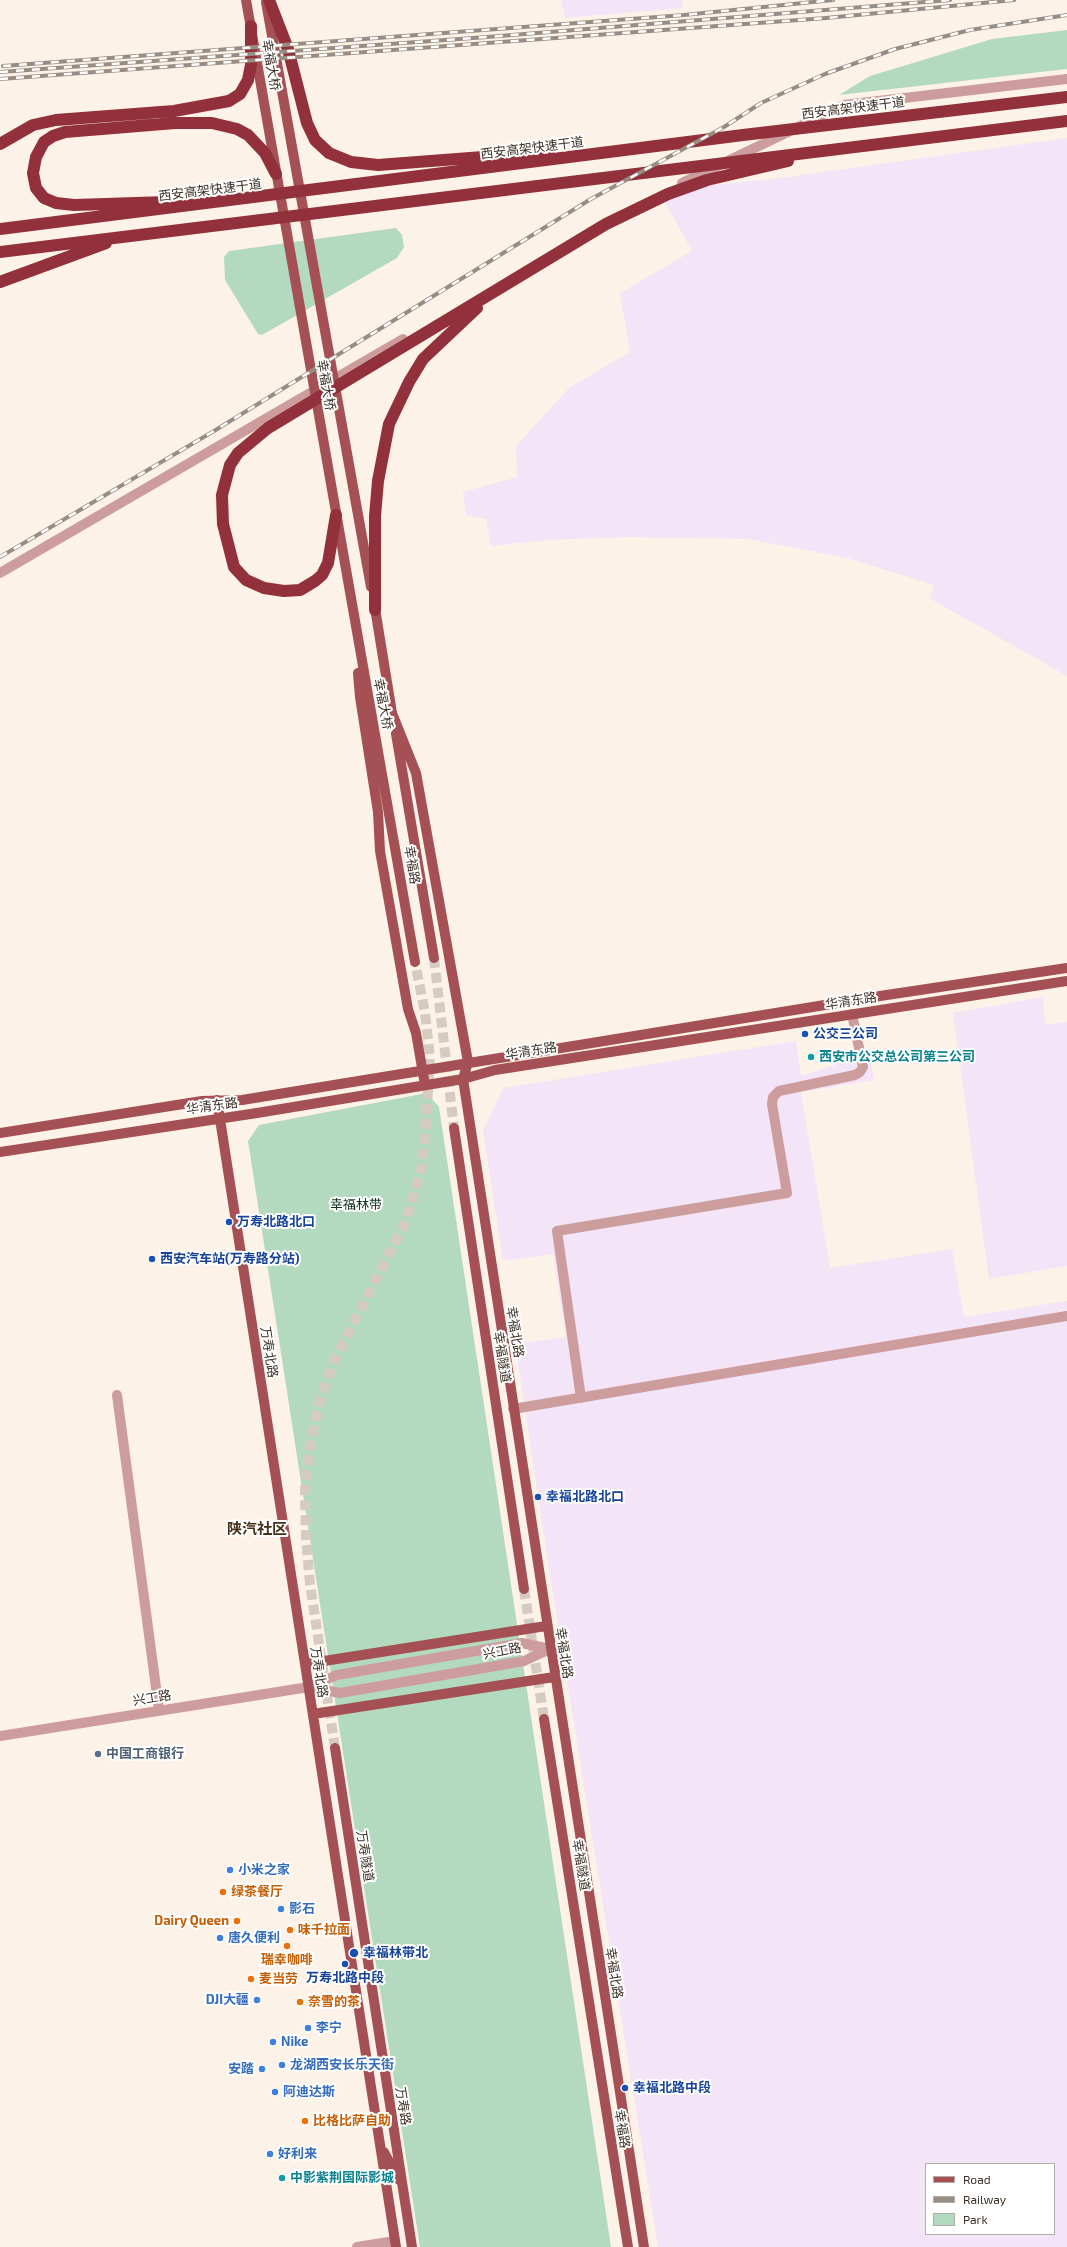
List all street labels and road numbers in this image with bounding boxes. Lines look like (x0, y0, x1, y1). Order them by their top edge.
street label: 幸福大桥 (259, 38, 283, 92)
street label: 西安高架快速干道 (800, 94, 906, 122)
street label: 西安高架快速干道 (479, 134, 585, 162)
street label: 西安高架快速干道 (157, 176, 263, 204)
street label: 幸福大桥 (314, 358, 338, 412)
street label: 幸福大桥 (370, 677, 396, 731)
street label: 幸福路 (401, 845, 423, 885)
street label: 华清东路 (824, 989, 878, 1013)
street label: 华清东路 (504, 1039, 558, 1063)
street label: 华清东路 (185, 1095, 239, 1117)
street label: 幸福北路 (503, 1305, 527, 1359)
street label: 万寿北路 (257, 1325, 281, 1379)
street label: 幸福隧道 (490, 1330, 514, 1384)
street label: 幸福北路 (552, 1626, 576, 1680)
street label: 兴工路 (481, 1640, 523, 1662)
street label: 万寿北路 (307, 1645, 331, 1699)
street label: 兴工路 (132, 1687, 172, 1709)
street label: 万寿隧道 (353, 1829, 377, 1883)
street label: 幸福隧道 (569, 1838, 593, 1892)
street label: 幸福北路 (602, 1946, 626, 2000)
street label: 万寿路 (392, 2086, 414, 2126)
street label: 幸福路 (611, 2109, 633, 2149)

